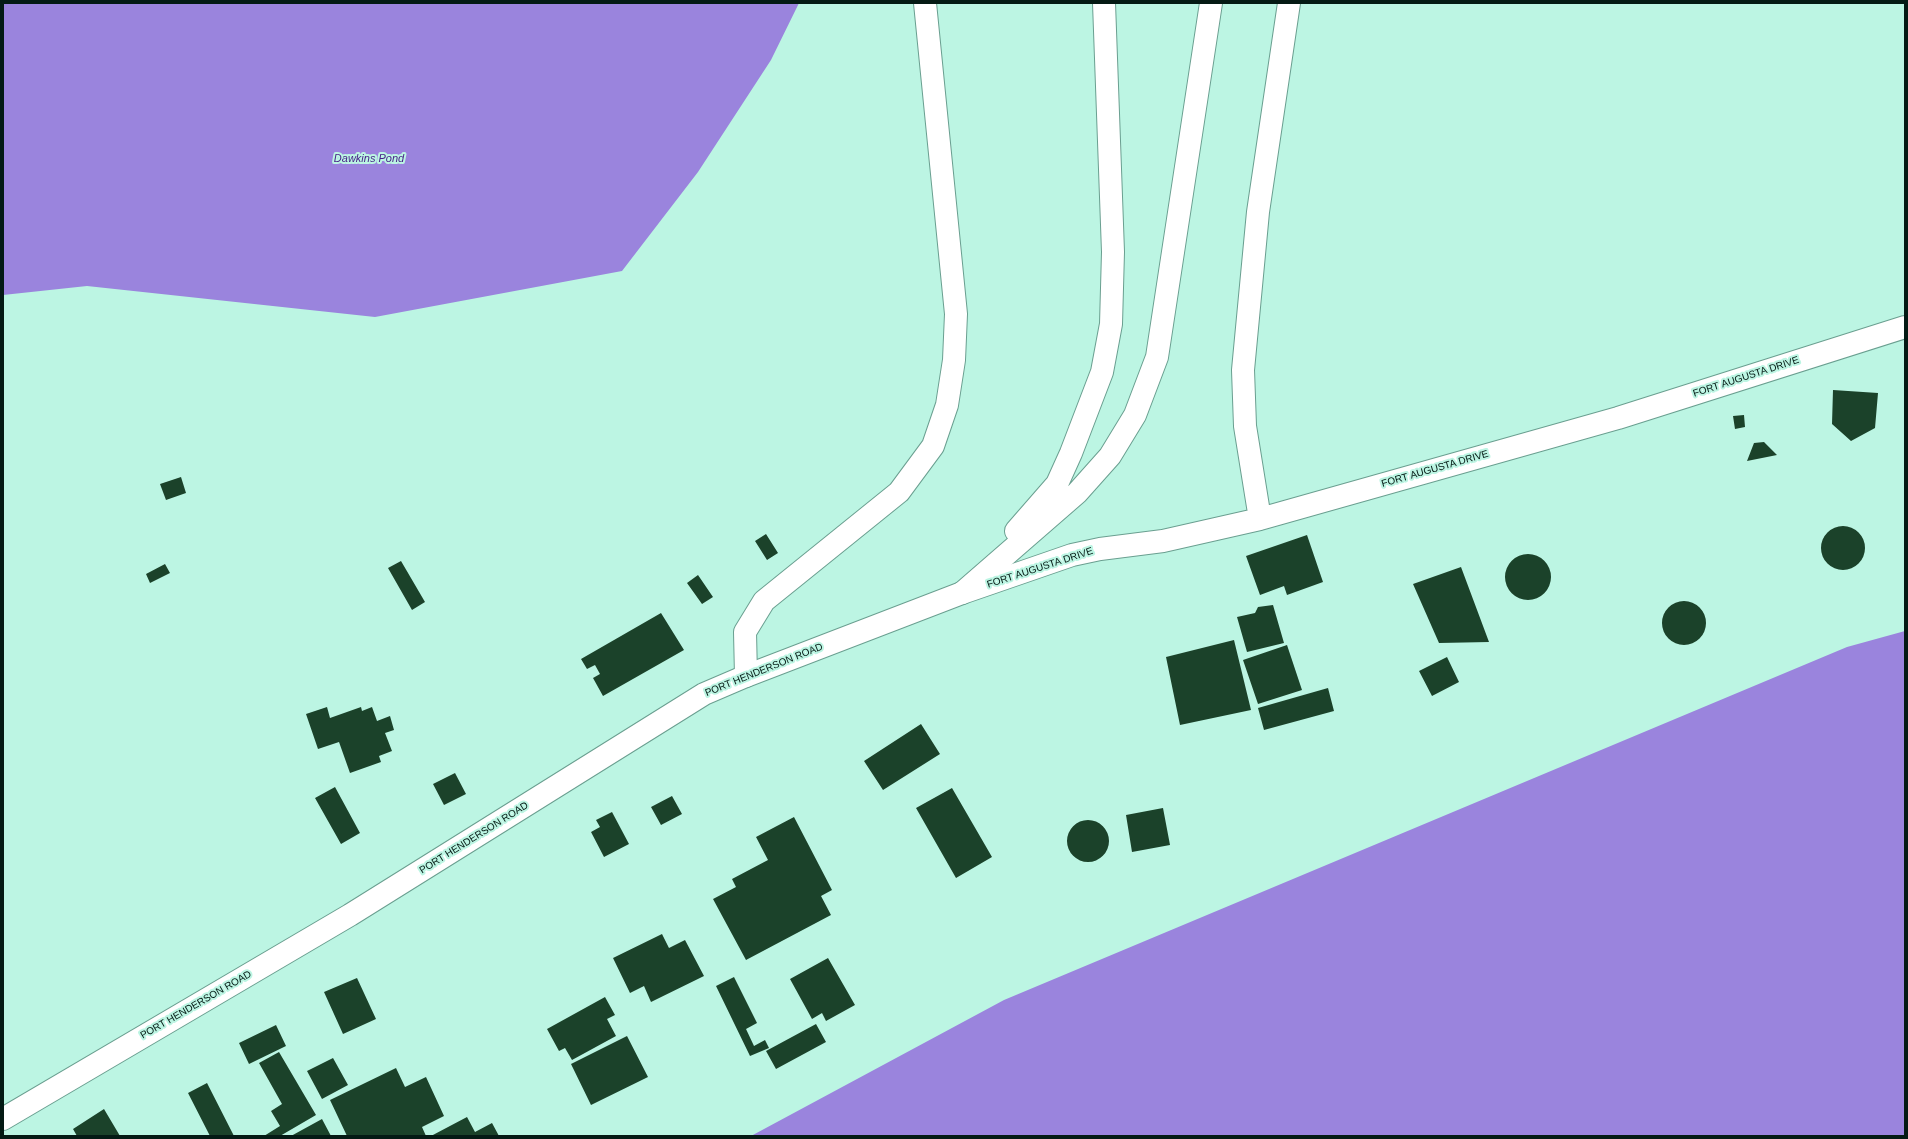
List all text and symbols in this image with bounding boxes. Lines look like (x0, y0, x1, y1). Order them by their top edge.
water label: Dawkins Pond (334, 152, 404, 166)
street label: FORT AUGUSTA DRIVE (1691, 354, 1801, 400)
street label: FORT AUGUSTA DRIVE (1380, 448, 1490, 490)
street label: FORT AUGUSTA DRIVE (985, 545, 1095, 591)
street label: PORT HENDERSON ROAD (703, 641, 825, 699)
street label: PORT HENDERSON ROAD (417, 800, 531, 876)
street label: PORT HENDERSON ROAD (138, 968, 254, 1042)

